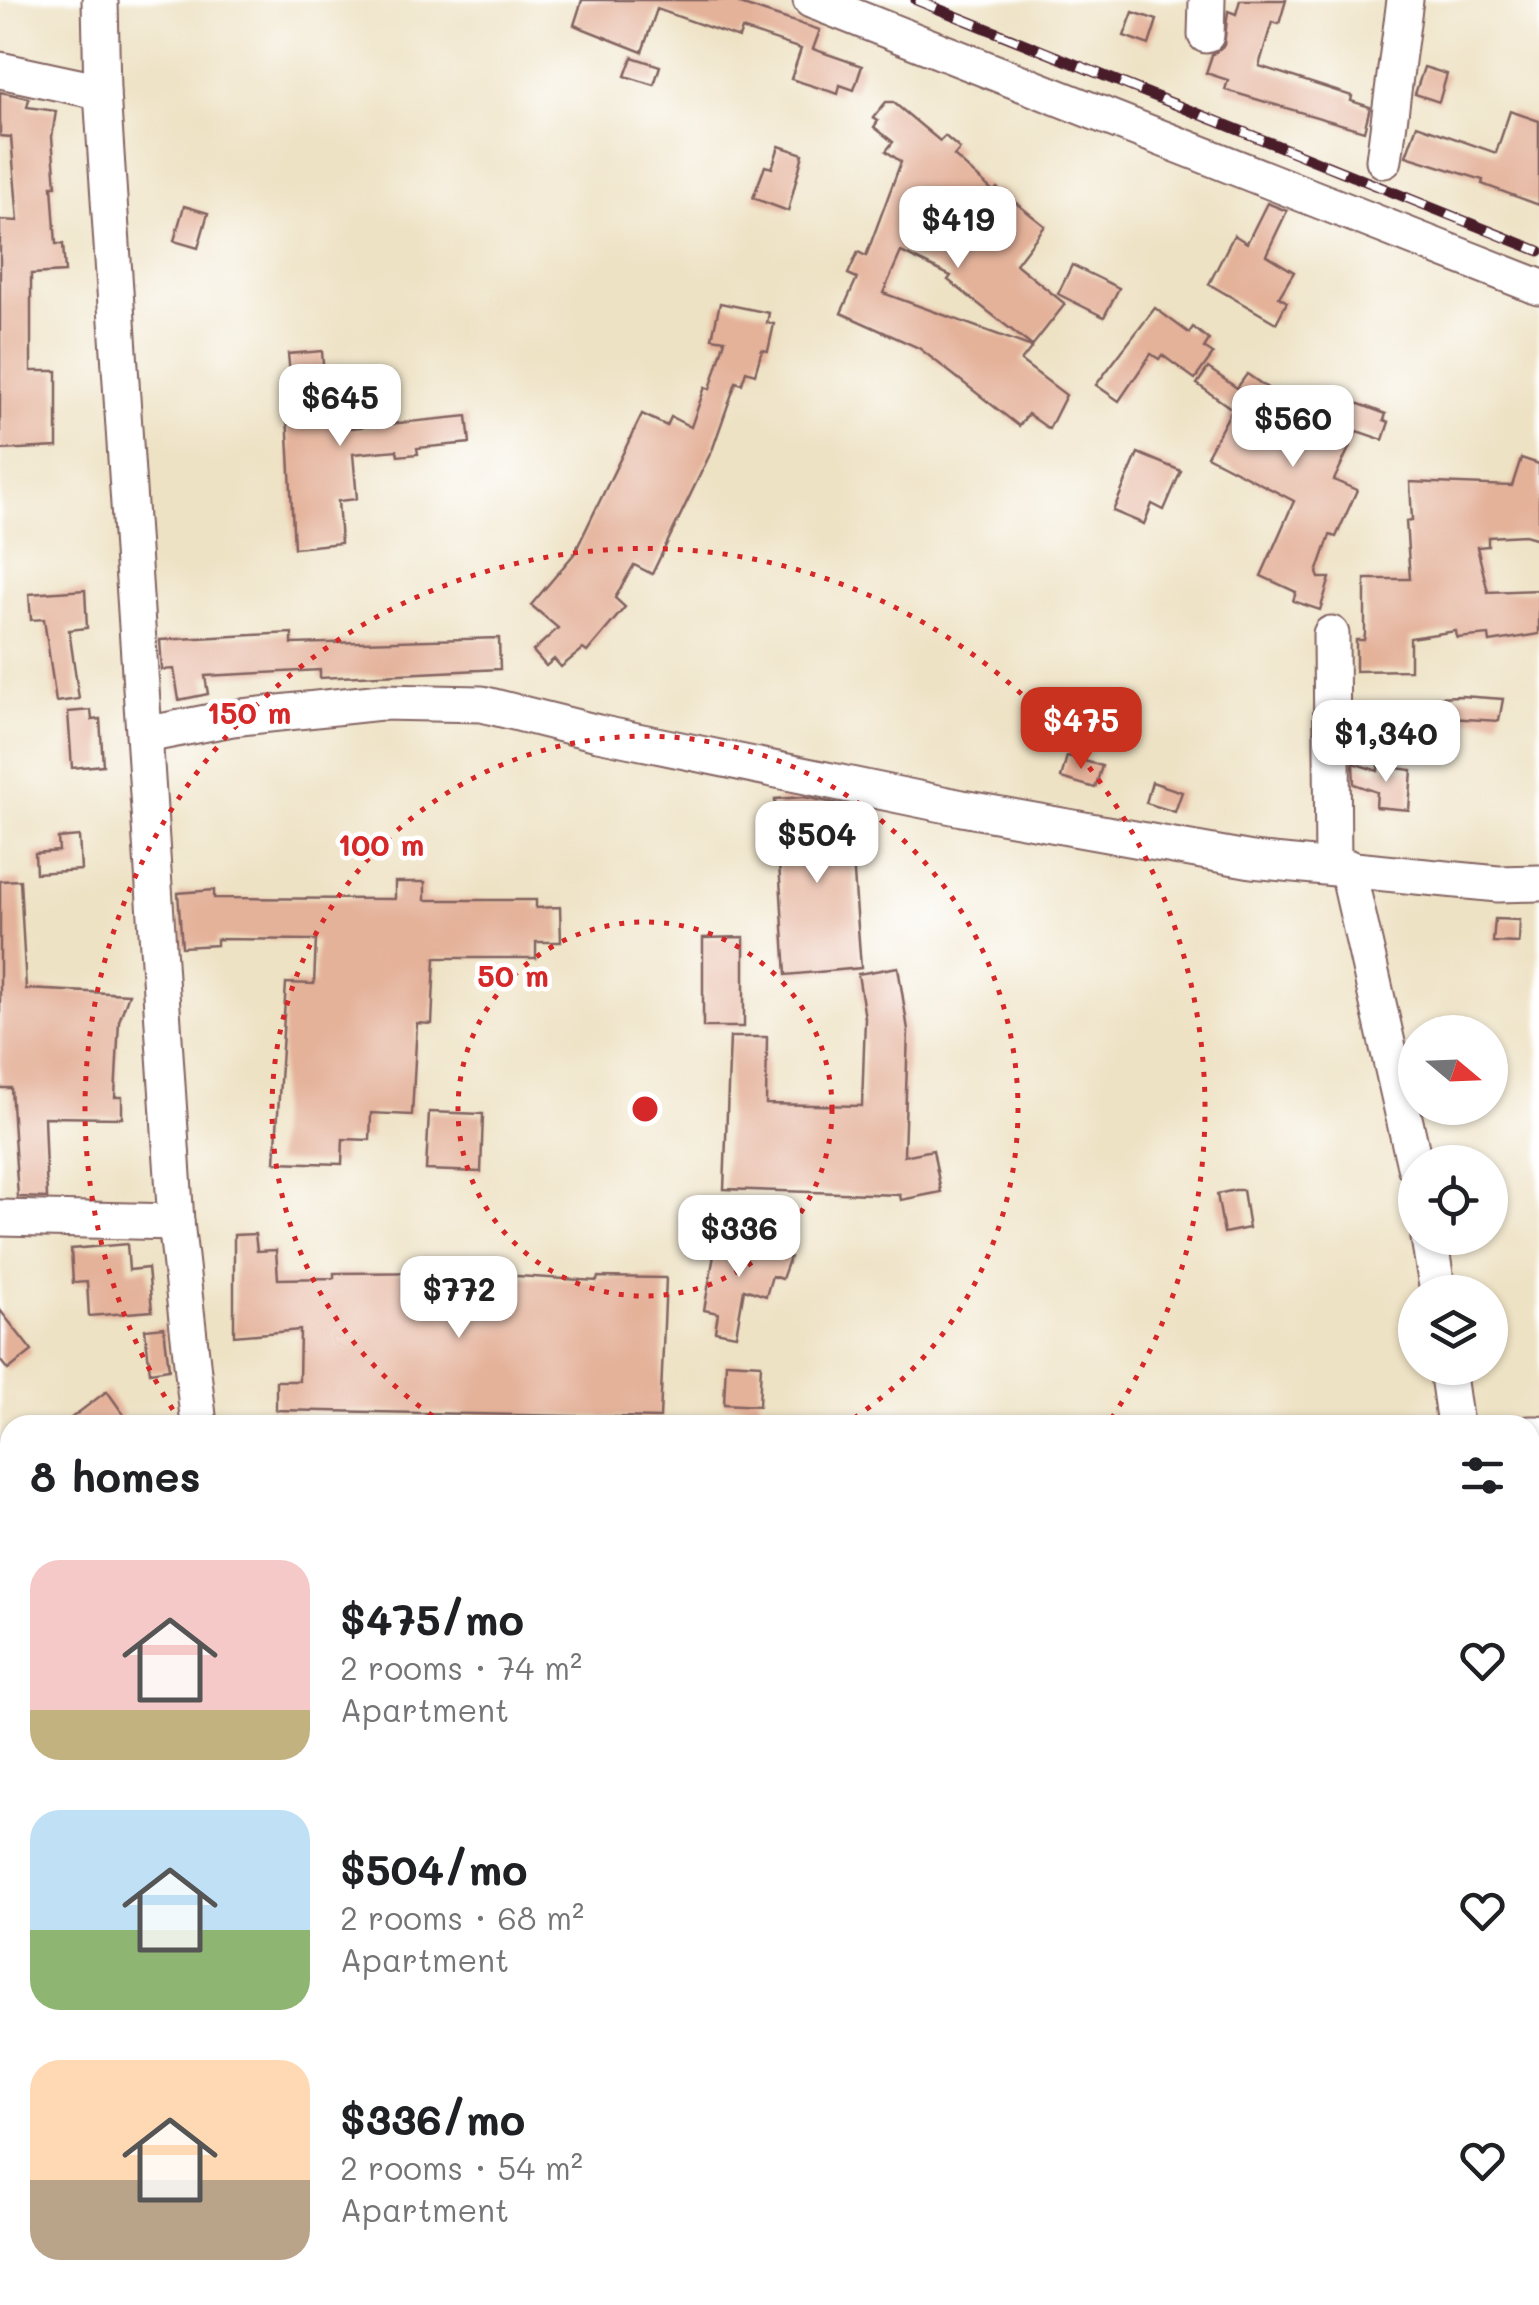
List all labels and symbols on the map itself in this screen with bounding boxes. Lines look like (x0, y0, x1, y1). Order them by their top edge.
pin: $419 (899, 186, 1017, 271)
pin: $645 (281, 364, 399, 449)
pin: $560 (1234, 385, 1352, 470)
pin: $475 (1022, 687, 1140, 772)
text: 150 m (207, 692, 291, 732)
pin: $1,340 (1305, 700, 1467, 785)
pin: $504 (758, 801, 876, 886)
text: 100 m (338, 824, 424, 864)
text: 50 m (477, 955, 549, 995)
north arrow (1398, 1015, 1508, 1125)
centre of rings (627, 1091, 663, 1127)
pin: $336 (680, 1195, 798, 1280)
pin: $772 (400, 1256, 518, 1341)

